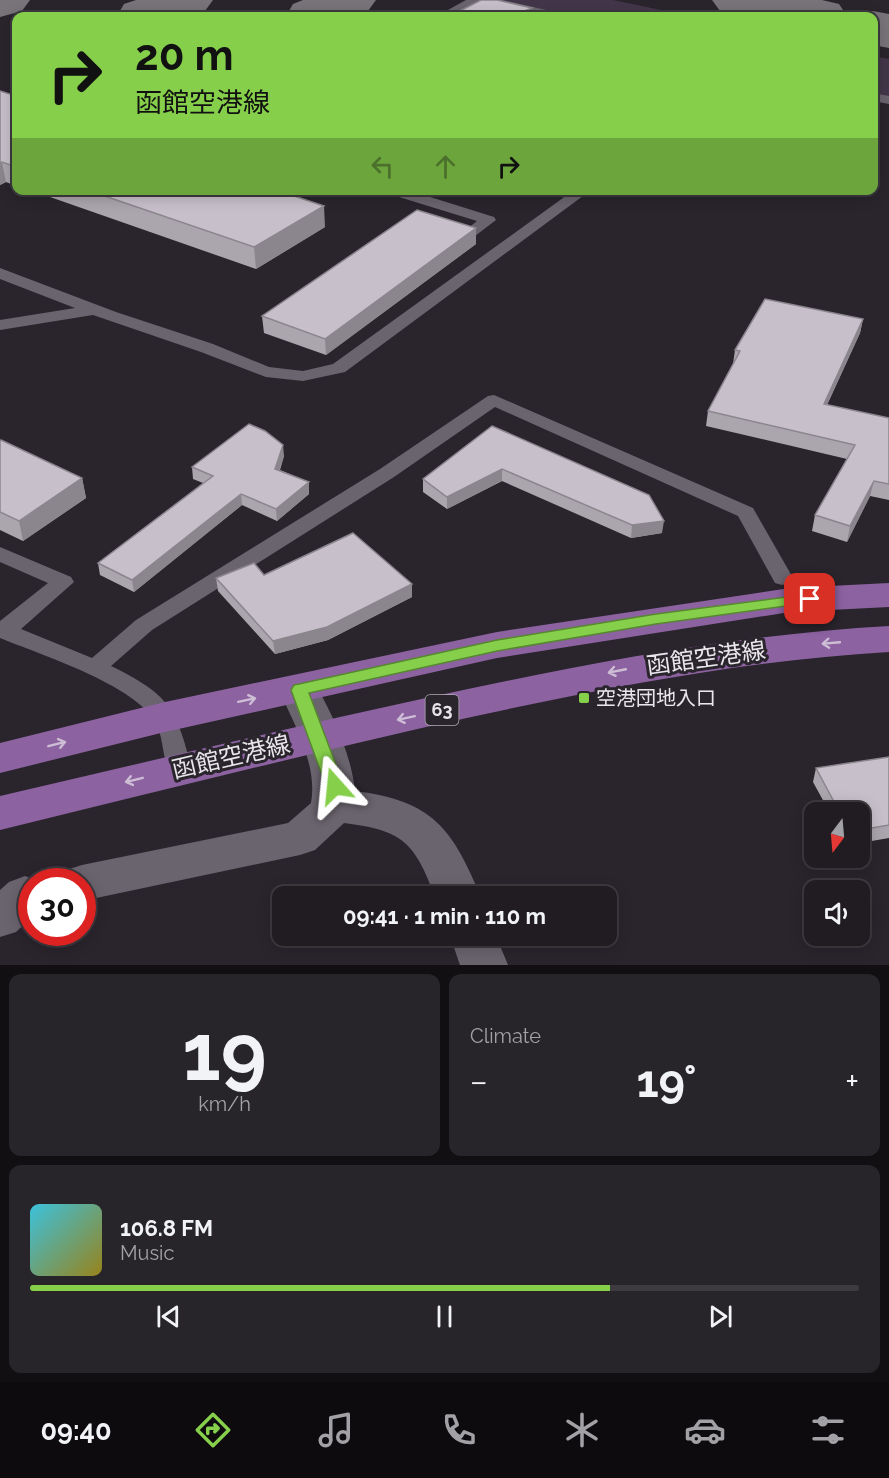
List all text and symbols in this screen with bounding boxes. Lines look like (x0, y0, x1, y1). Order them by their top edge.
text: 20 m (135, 31, 234, 80)
icon: right (36, 36, 114, 114)
text: 函館空港線 (135, 87, 270, 118)
icon: left (366, 150, 399, 183)
icon: ahead (429, 150, 462, 183)
icon: right (492, 150, 525, 183)
pin (784, 573, 835, 624)
icon: arrive (793, 582, 826, 615)
street label: 函館空港線 (644, 635, 767, 680)
one-way arrow (821, 638, 841, 649)
one-way arrow (607, 666, 627, 677)
place label: 空港団地入口 (596, 686, 716, 710)
marker: 空港団地入口 (577, 691, 591, 705)
one-way arrow (236, 694, 256, 705)
road number: 63 (426, 695, 458, 725)
one-way arrow (397, 712, 416, 724)
street label: 函館空港線 (169, 729, 293, 784)
one-way arrow (47, 738, 66, 750)
position arrow (303, 754, 367, 818)
one-way arrow (125, 775, 144, 787)
north arrow (804, 802, 870, 868)
map controls (804, 802, 870, 946)
speed limit sign: 30 (18, 868, 96, 946)
button: sound (804, 880, 870, 946)
text: 09:41 · 1 min · 110 m (343, 903, 546, 929)
text: 19 (182, 1007, 267, 1098)
text: Climate (470, 1024, 541, 1048)
text: 19° (636, 1055, 697, 1108)
text: − (470, 1062, 488, 1101)
text: + (845, 1062, 859, 1101)
text: km/h (198, 1092, 251, 1116)
text: 106.8 FM (120, 1215, 213, 1241)
text: Music (120, 1241, 174, 1265)
icon: previous (152, 1300, 185, 1333)
icon: pause (428, 1300, 461, 1333)
icon: next (704, 1300, 737, 1333)
icon: directions (192, 1409, 234, 1451)
icon: music (315, 1409, 357, 1451)
icon: phone (438, 1409, 480, 1451)
icon: climate (561, 1409, 603, 1451)
icon: car (684, 1409, 726, 1451)
icon: filters (807, 1409, 849, 1451)
text: 09:40 (40, 1415, 112, 1446)

